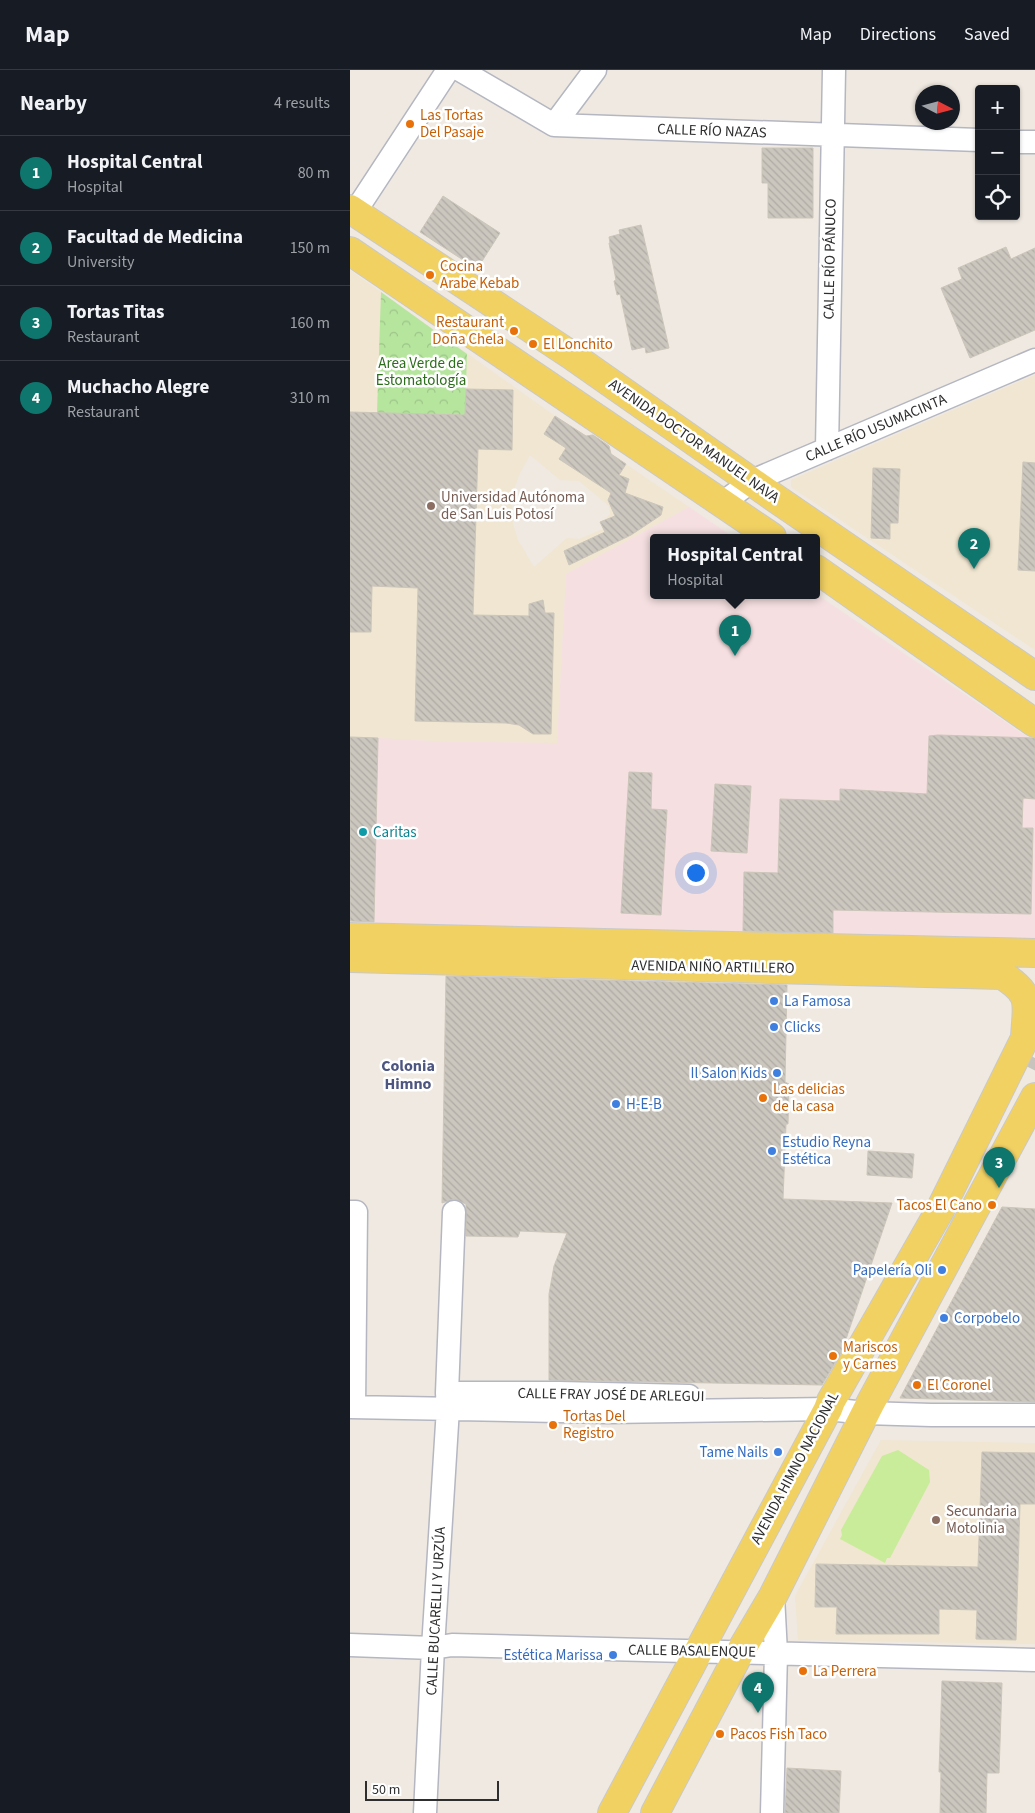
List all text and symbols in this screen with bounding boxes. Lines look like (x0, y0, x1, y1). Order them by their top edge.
text: Map (25, 17, 70, 52)
text: Map (800, 22, 832, 47)
text: Directions (860, 22, 936, 47)
text: Saved (964, 22, 1010, 47)
north arrow (915, 85, 960, 130)
map controls (975, 85, 1020, 220)
button: + (975, 85, 1020, 130)
text: Nearby (20, 88, 87, 118)
text: 4 results (274, 92, 330, 114)
place label: Las Tortas Del Pasaje (420, 105, 484, 143)
marker: Las Tortas Del Pasaje (404, 118, 416, 130)
street label: CALLE RÍO NAZAS (657, 119, 767, 143)
button: − (975, 130, 1020, 175)
text: Hospital Central (67, 149, 202, 176)
text: 1 (32, 162, 40, 184)
text: 80 m (298, 162, 330, 184)
button: locate (975, 175, 1020, 220)
text: Hospital (67, 176, 123, 198)
street label: CALLE RÍO PÁNUCO (818, 198, 842, 320)
text: Facultad de Medicina (67, 224, 243, 251)
text: 2 (32, 237, 40, 259)
text: 150 m (290, 237, 330, 259)
text: University (67, 251, 134, 273)
place label: Cocina Arabe Kebab (440, 256, 519, 294)
marker: Cocina Arabe Kebab (424, 269, 436, 281)
text: Tortas Titas (67, 299, 164, 326)
text: 3 (32, 312, 40, 334)
text: 160 m (290, 312, 330, 334)
place label: Restaurant Doña Chela (432, 312, 504, 350)
marker: Restaurant Doña Chela (508, 325, 520, 337)
text: Restaurant (67, 326, 140, 348)
place label: El Lonchito (543, 334, 613, 355)
marker: El Lonchito (527, 338, 539, 350)
park label: Area Verde de Estomatología (376, 353, 466, 391)
text: Muchacho Alegre (67, 374, 209, 401)
street label: AVENIDA DOCTOR MANUEL NAVA (604, 374, 784, 509)
text: 4 (32, 387, 40, 409)
text: 310 m (290, 387, 330, 409)
street label: CALLE RÍO USUMACINTA (802, 388, 951, 467)
text: Restaurant (67, 401, 140, 423)
place label: Universidad Autónoma de San Luis Potosí (441, 487, 585, 525)
marker: Universidad Autónoma de San Luis Potosí (425, 500, 437, 512)
pin: 2 (958, 528, 990, 569)
popup (650, 534, 820, 599)
text: Hospital Central (667, 542, 803, 569)
text: Hospital (667, 569, 723, 591)
pin: 1 (719, 615, 751, 656)
place label: Caritas (373, 822, 417, 843)
marker: Caritas (357, 826, 369, 838)
your location (683, 860, 709, 886)
street label: AVENIDA NIÑO ARTILLERO (631, 955, 795, 979)
place label: La Famosa (784, 991, 851, 1012)
marker: La Famosa (768, 995, 780, 1007)
place label: Clicks (784, 1017, 821, 1038)
marker: Clicks (768, 1021, 780, 1033)
district label: Colonia Himno (381, 1055, 435, 1095)
place label: Il Salon Kids (691, 1063, 767, 1084)
marker: Il Salon Kids (771, 1067, 783, 1079)
place label: Las delicias de la casa (773, 1079, 845, 1117)
marker: Las delicias de la casa (757, 1092, 769, 1104)
place label: H-E-B (626, 1094, 662, 1115)
marker: H-E-B (610, 1098, 622, 1110)
place label: Estudio Reyna Estética (782, 1132, 871, 1170)
marker: Estudio Reyna Estética (766, 1145, 778, 1157)
pin: 3 (983, 1147, 1015, 1188)
place label: Tacos El Cano (896, 1195, 982, 1216)
marker: Tacos El Cano (986, 1199, 998, 1211)
place label: Papelería Oli (853, 1260, 932, 1281)
marker: Papelería Oli (936, 1264, 948, 1276)
place label: Corpobelo (954, 1308, 1020, 1329)
marker: Corpobelo (938, 1312, 950, 1324)
place label: Mariscos y Carnes (843, 1337, 898, 1375)
marker: Mariscos y Carnes (827, 1350, 839, 1362)
place label: El Coronel (927, 1375, 991, 1396)
marker: El Coronel (911, 1379, 923, 1391)
street label: CALLE FRAY JOSÉ DE ARLEGUI (517, 1383, 705, 1407)
street label: AVENIDA HIMNO NACIONAL (746, 1388, 844, 1548)
place label: Tortas Del Registro (563, 1406, 626, 1444)
marker: Tortas Del Registro (547, 1419, 559, 1431)
place label: Tame Nails (700, 1442, 768, 1463)
marker: Tame Nails (772, 1446, 784, 1458)
place label: Secundaria Motolinia (946, 1501, 1017, 1539)
marker: Secundaria Motolinia (930, 1514, 942, 1526)
street label: CALLE BUCARELLI Y URZÚA (421, 1525, 451, 1696)
street label: CALLE BASALENQUE (628, 1639, 756, 1663)
place label: Estética Marissa (503, 1645, 603, 1666)
marker: Estética Marissa (607, 1649, 619, 1661)
place label: La Perrera (813, 1661, 877, 1682)
marker: La Perrera (797, 1665, 809, 1677)
pin: 4 (742, 1672, 774, 1713)
place label: Pacos Fish Taco (730, 1724, 827, 1745)
marker: Pacos Fish Taco (714, 1728, 726, 1740)
scale bar (365, 1778, 499, 1801)
text: 50 m (372, 1780, 400, 1800)

